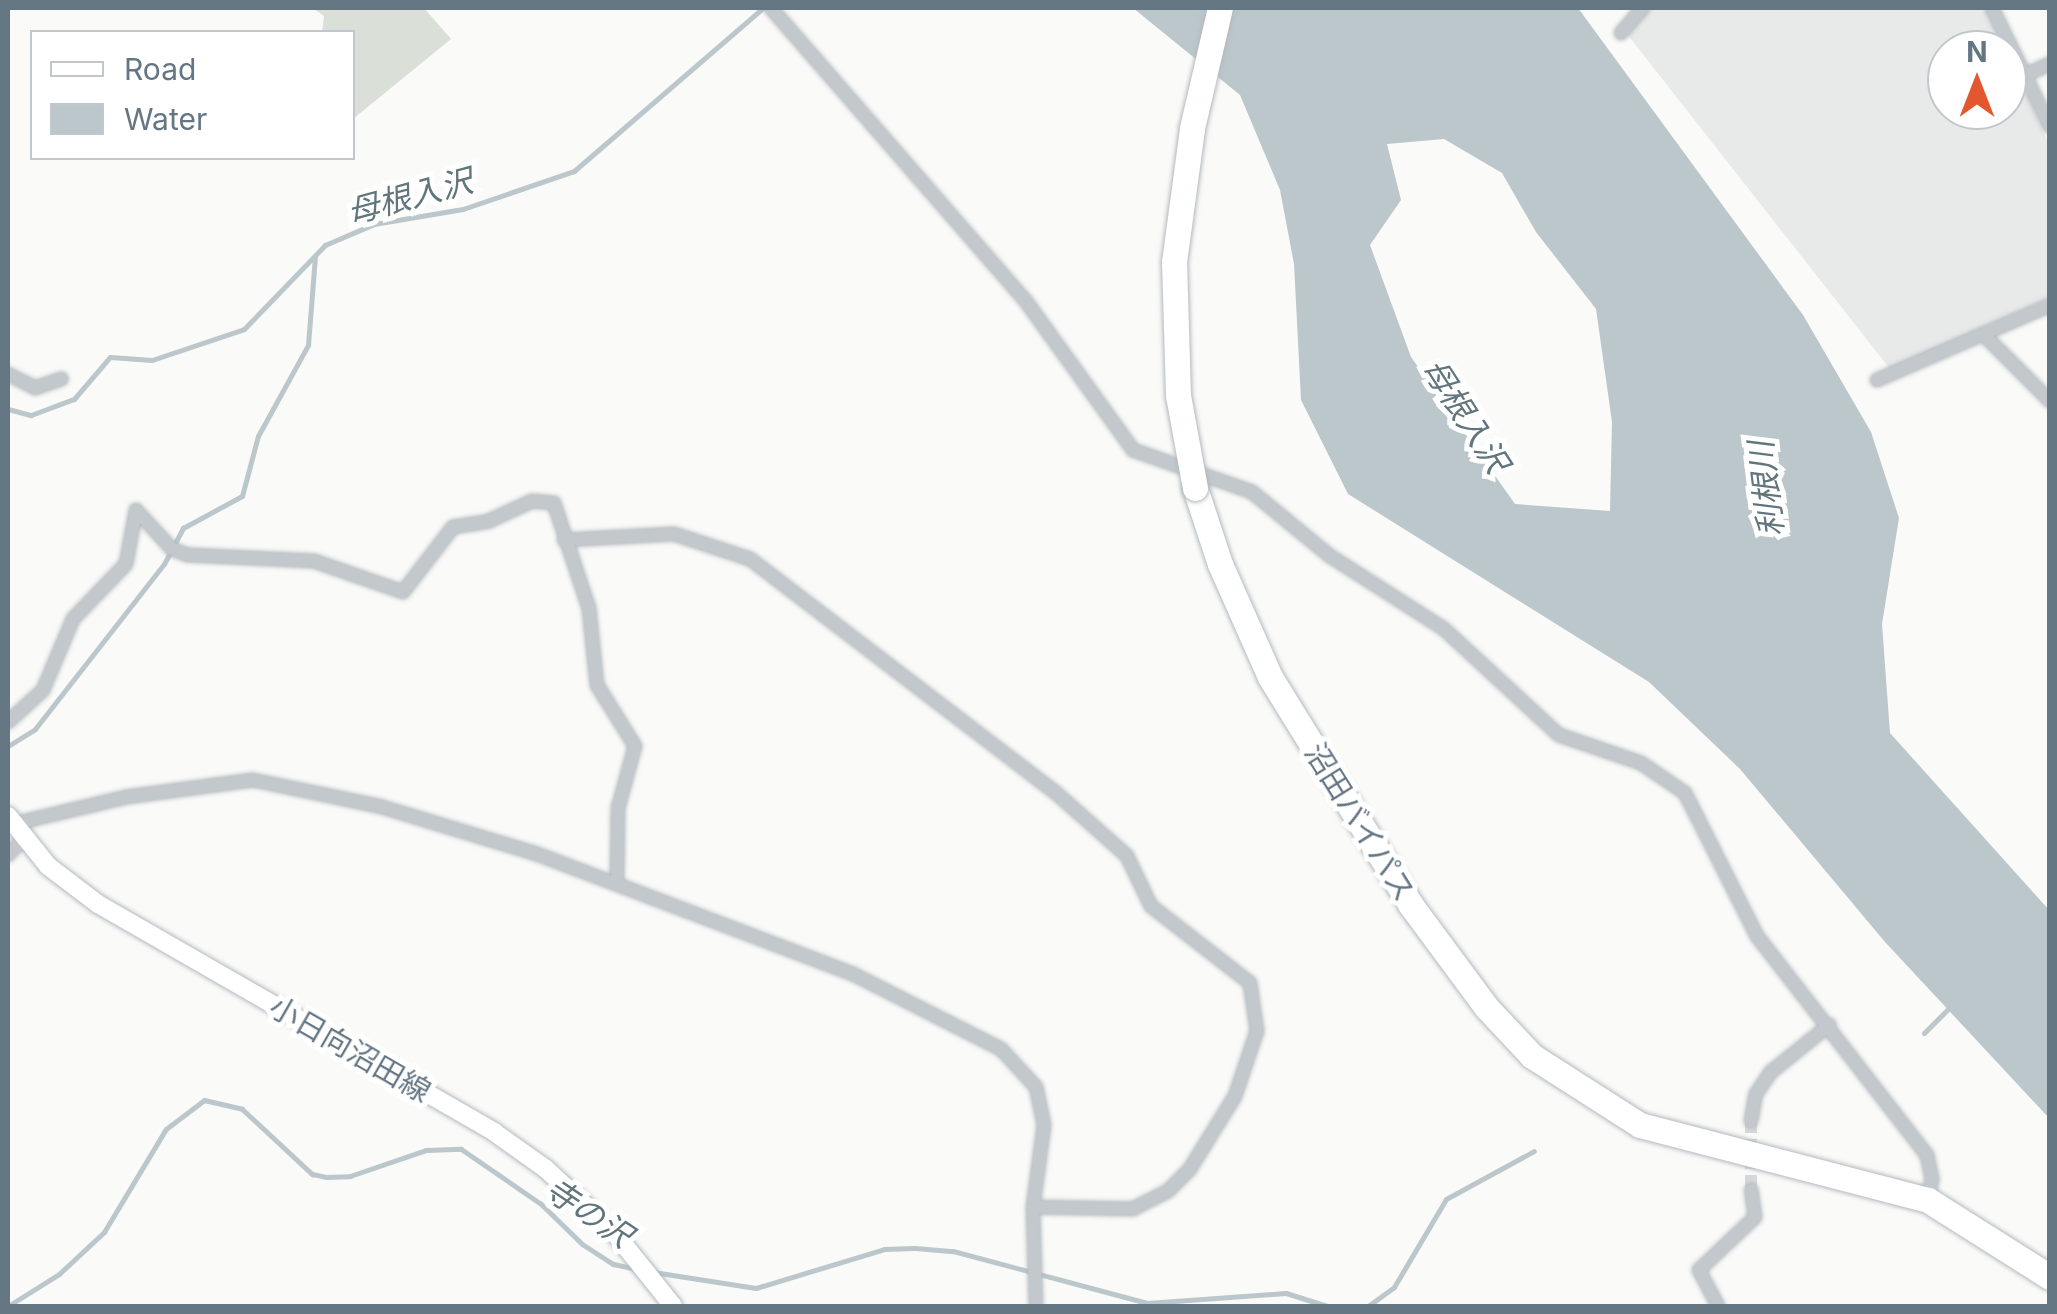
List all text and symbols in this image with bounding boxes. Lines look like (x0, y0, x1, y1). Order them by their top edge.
legend (30, 30, 355, 160)
north arrow (1927, 30, 2027, 130)
text: N (1966, 35, 1988, 69)
text: Road (124, 51, 196, 87)
text: Water (124, 101, 207, 137)
water label: 母根入沢 (343, 162, 477, 232)
water label: 母根入沢 (1414, 352, 1516, 480)
water label: 利根川 (1742, 439, 1792, 539)
street label: 沼田バイパス (1297, 736, 1423, 908)
street label: 小日向沼田線 (263, 988, 437, 1110)
water label: 寺の沢 (537, 1170, 639, 1256)

